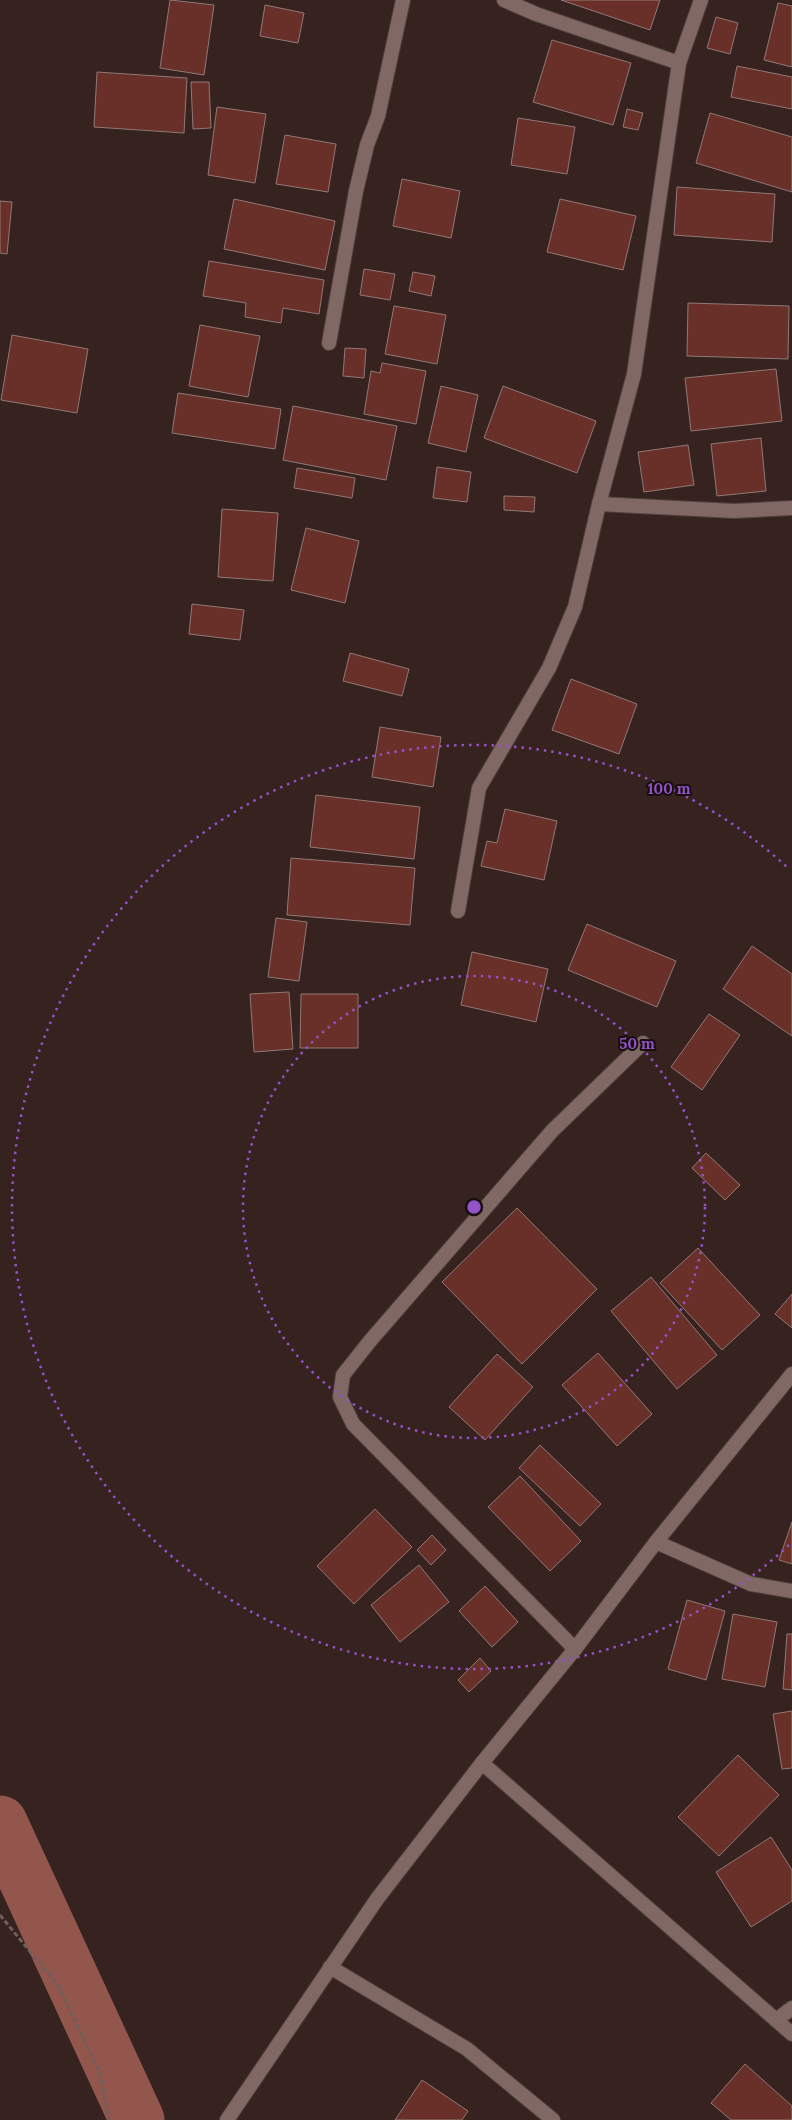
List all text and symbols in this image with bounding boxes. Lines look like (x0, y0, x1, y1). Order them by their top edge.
text: 100 m (648, 779, 691, 798)
text: 50 m (619, 1034, 655, 1053)
centre of rings (465, 1198, 483, 1216)

